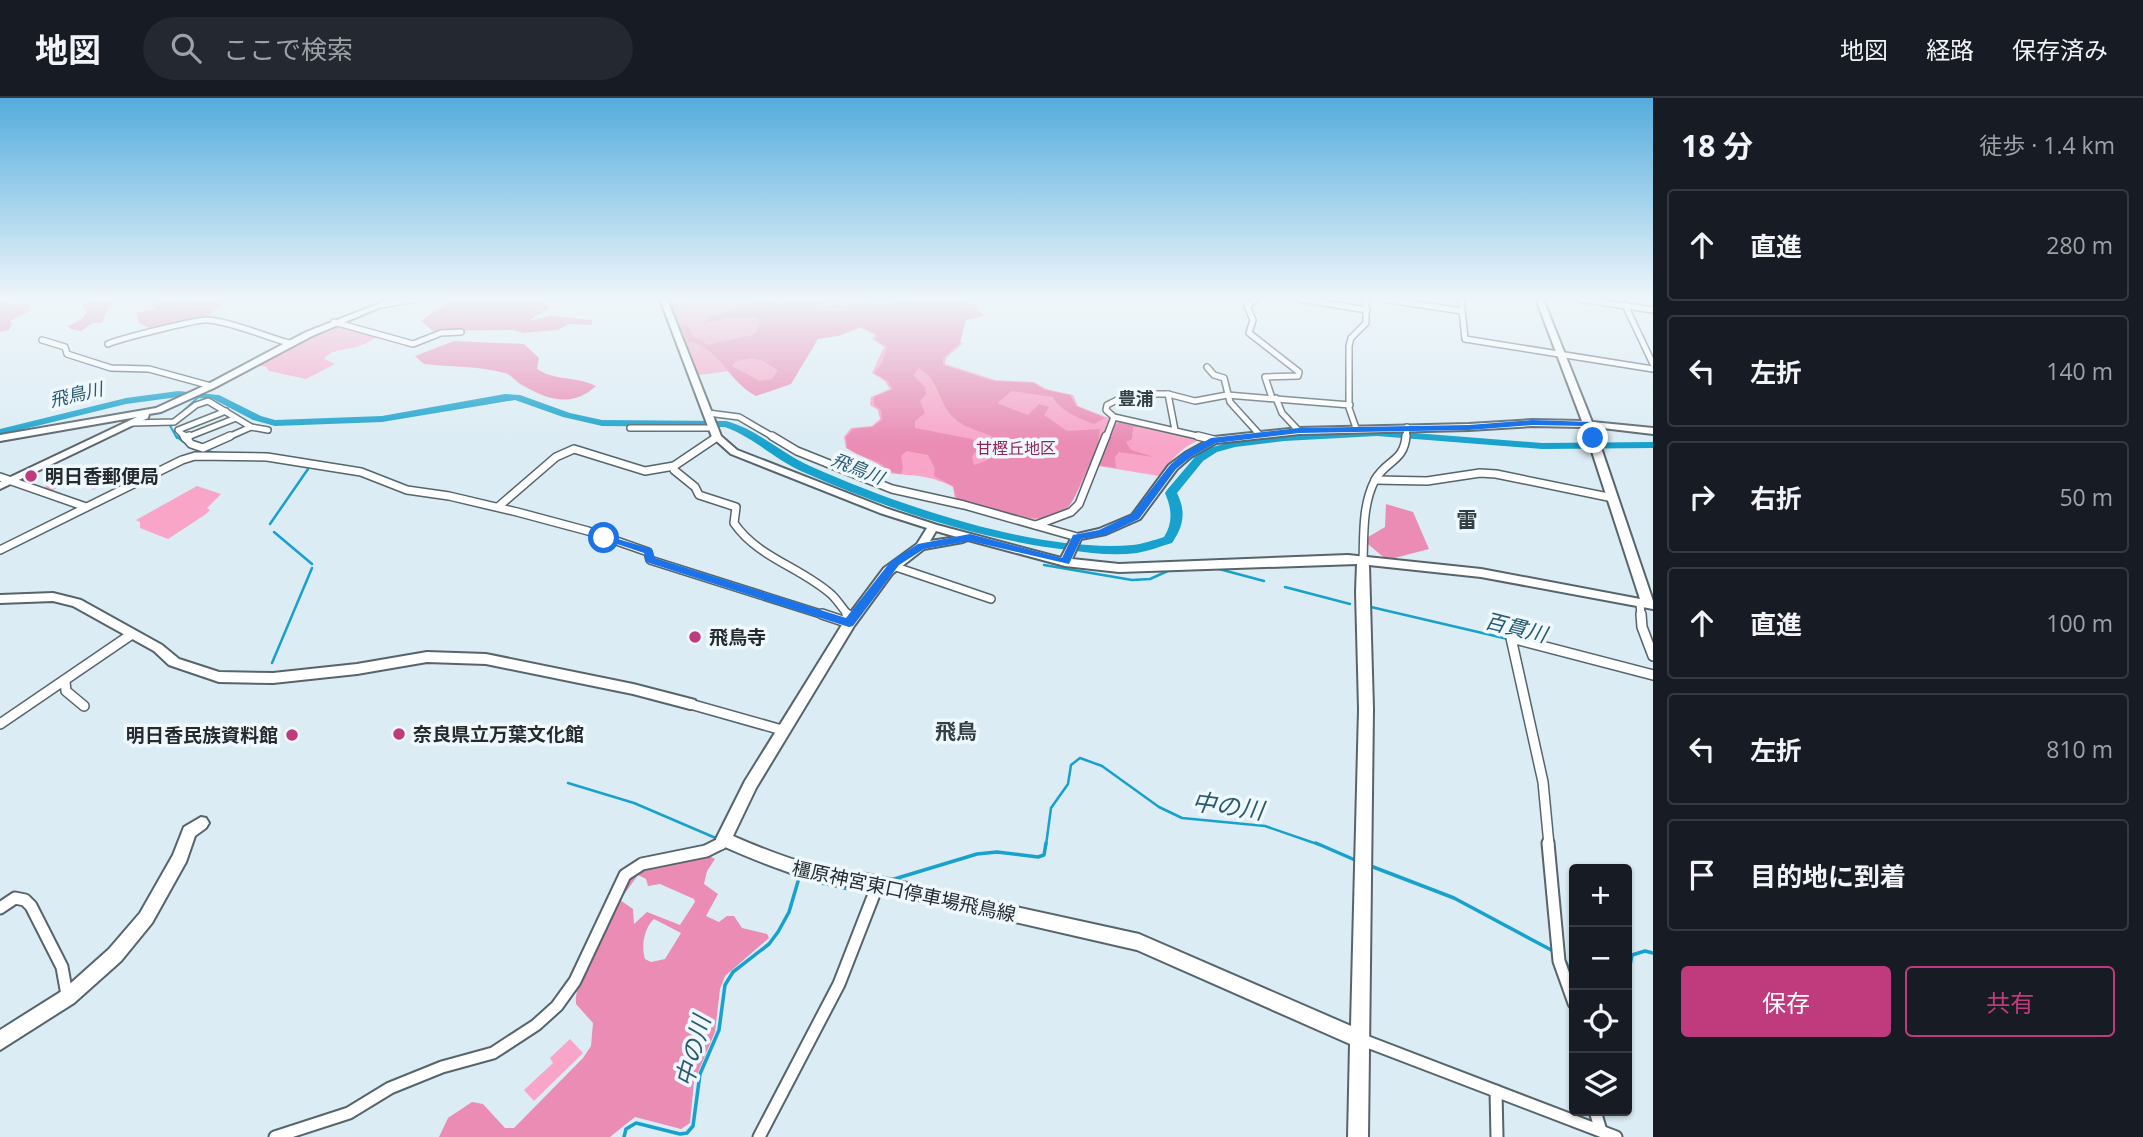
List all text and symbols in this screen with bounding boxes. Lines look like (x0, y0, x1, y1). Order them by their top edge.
search box (143, 17, 633, 80)
text: 地図 (35, 27, 101, 72)
icon: search (167, 29, 205, 67)
text: ここで検索 (223, 31, 353, 67)
text: 地図 (1840, 33, 1888, 66)
text: 経路 (1926, 33, 1974, 66)
text: 保存済み (2012, 33, 2108, 66)
text: 18 分 (1681, 125, 1753, 166)
text: 徒歩 · 1.4 km (1979, 129, 2115, 161)
icon: ahead (1683, 226, 1721, 264)
text: 直進 (1750, 228, 1802, 264)
text: 280 m (2046, 229, 2113, 261)
icon: left (1683, 352, 1721, 390)
text: 左折 (1750, 354, 1802, 390)
text: 140 m (2046, 355, 2113, 387)
water label: 飛鳥川 (47, 376, 107, 412)
district label: 豊浦 (1118, 386, 1154, 410)
route end (1577, 422, 1608, 453)
park label: 甘樫丘地区 (976, 437, 1056, 459)
water label: 飛鳥川 (828, 447, 889, 490)
place label: 明日香郵便局 (45, 463, 159, 489)
marker: 明日香郵便局 (23, 468, 39, 484)
icon: right (1683, 478, 1721, 516)
text: 右折 (1750, 480, 1802, 516)
text: 50 m (2059, 481, 2113, 513)
district label: 雷 (1457, 505, 1478, 533)
route start (588, 522, 619, 553)
icon: ahead (1683, 604, 1721, 642)
water label: 百貫川 (1482, 606, 1552, 649)
text: 直進 (1750, 606, 1802, 642)
text: 100 m (2046, 607, 2113, 639)
place label: 飛鳥寺 (709, 624, 766, 650)
marker: 飛鳥寺 (687, 629, 703, 645)
district label: 飛鳥 (935, 717, 977, 745)
place label: 奈良県立万葉文化館 (413, 721, 584, 747)
place label: 明日香民族資料館 (126, 722, 278, 748)
marker: 奈良県立万葉文化館 (391, 726, 407, 742)
marker: 明日香民族資料館 (284, 727, 300, 743)
icon: left (1683, 730, 1721, 768)
text: 左折 (1750, 732, 1802, 768)
text: 810 m (2046, 733, 2113, 765)
water label: 中の川 (1190, 784, 1269, 827)
street label: 橿原神宮東口停車場飛鳥線 (790, 855, 1018, 927)
icon: arrive (1683, 856, 1721, 894)
text: 目的地に到着 (1750, 858, 1906, 894)
map controls (1569, 864, 1632, 1116)
button: + (1569, 864, 1632, 927)
button: − (1569, 927, 1632, 990)
button: 保存 (1681, 966, 1891, 1037)
button: 共有 (1905, 966, 2115, 1037)
button: locate (1569, 990, 1632, 1053)
water label: 中の川 (667, 1009, 718, 1090)
button: layers (1569, 1053, 1632, 1116)

